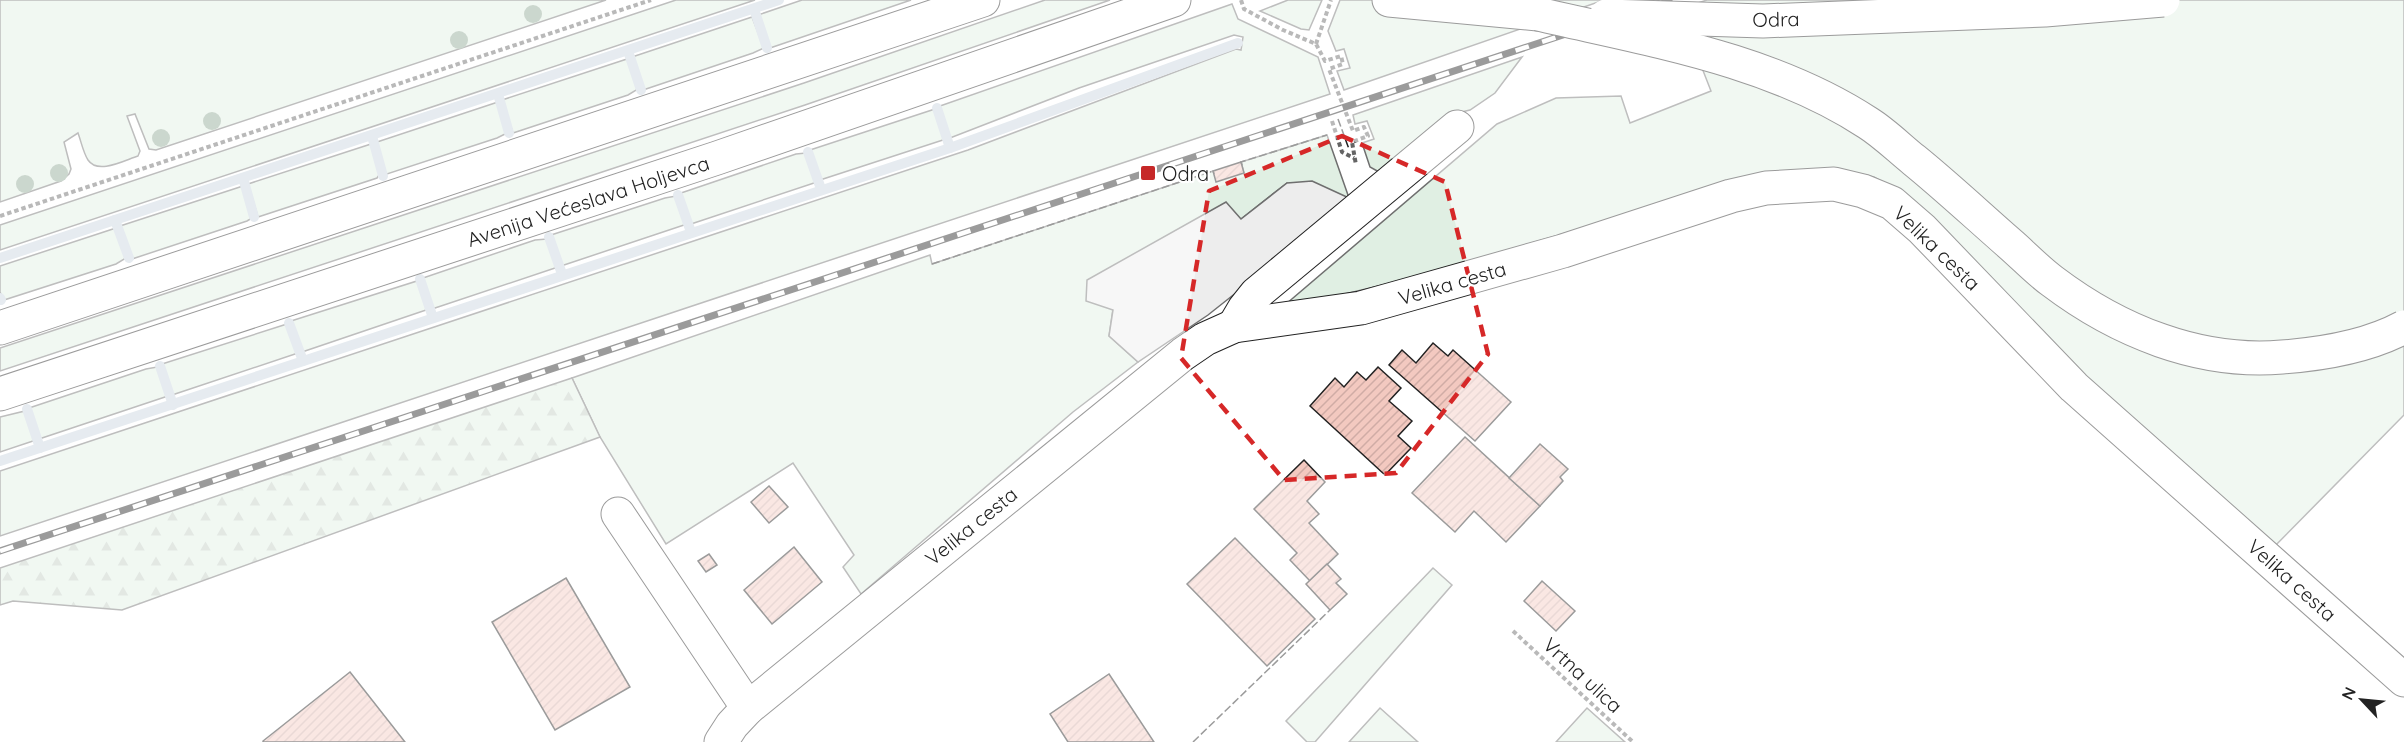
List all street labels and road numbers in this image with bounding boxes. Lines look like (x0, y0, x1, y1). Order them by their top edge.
street label: Odra (1752, 6, 1800, 32)
street label: Avenija Većeslava Holjevca (464, 150, 712, 252)
street label: Velika cesta (1888, 200, 1986, 296)
street label: Velika cesta (1395, 256, 1509, 310)
street label: Velika cesta (920, 481, 1022, 571)
street label: Velika cesta (2242, 534, 2342, 626)
street label: Vrtna ulica (1538, 632, 1628, 718)

